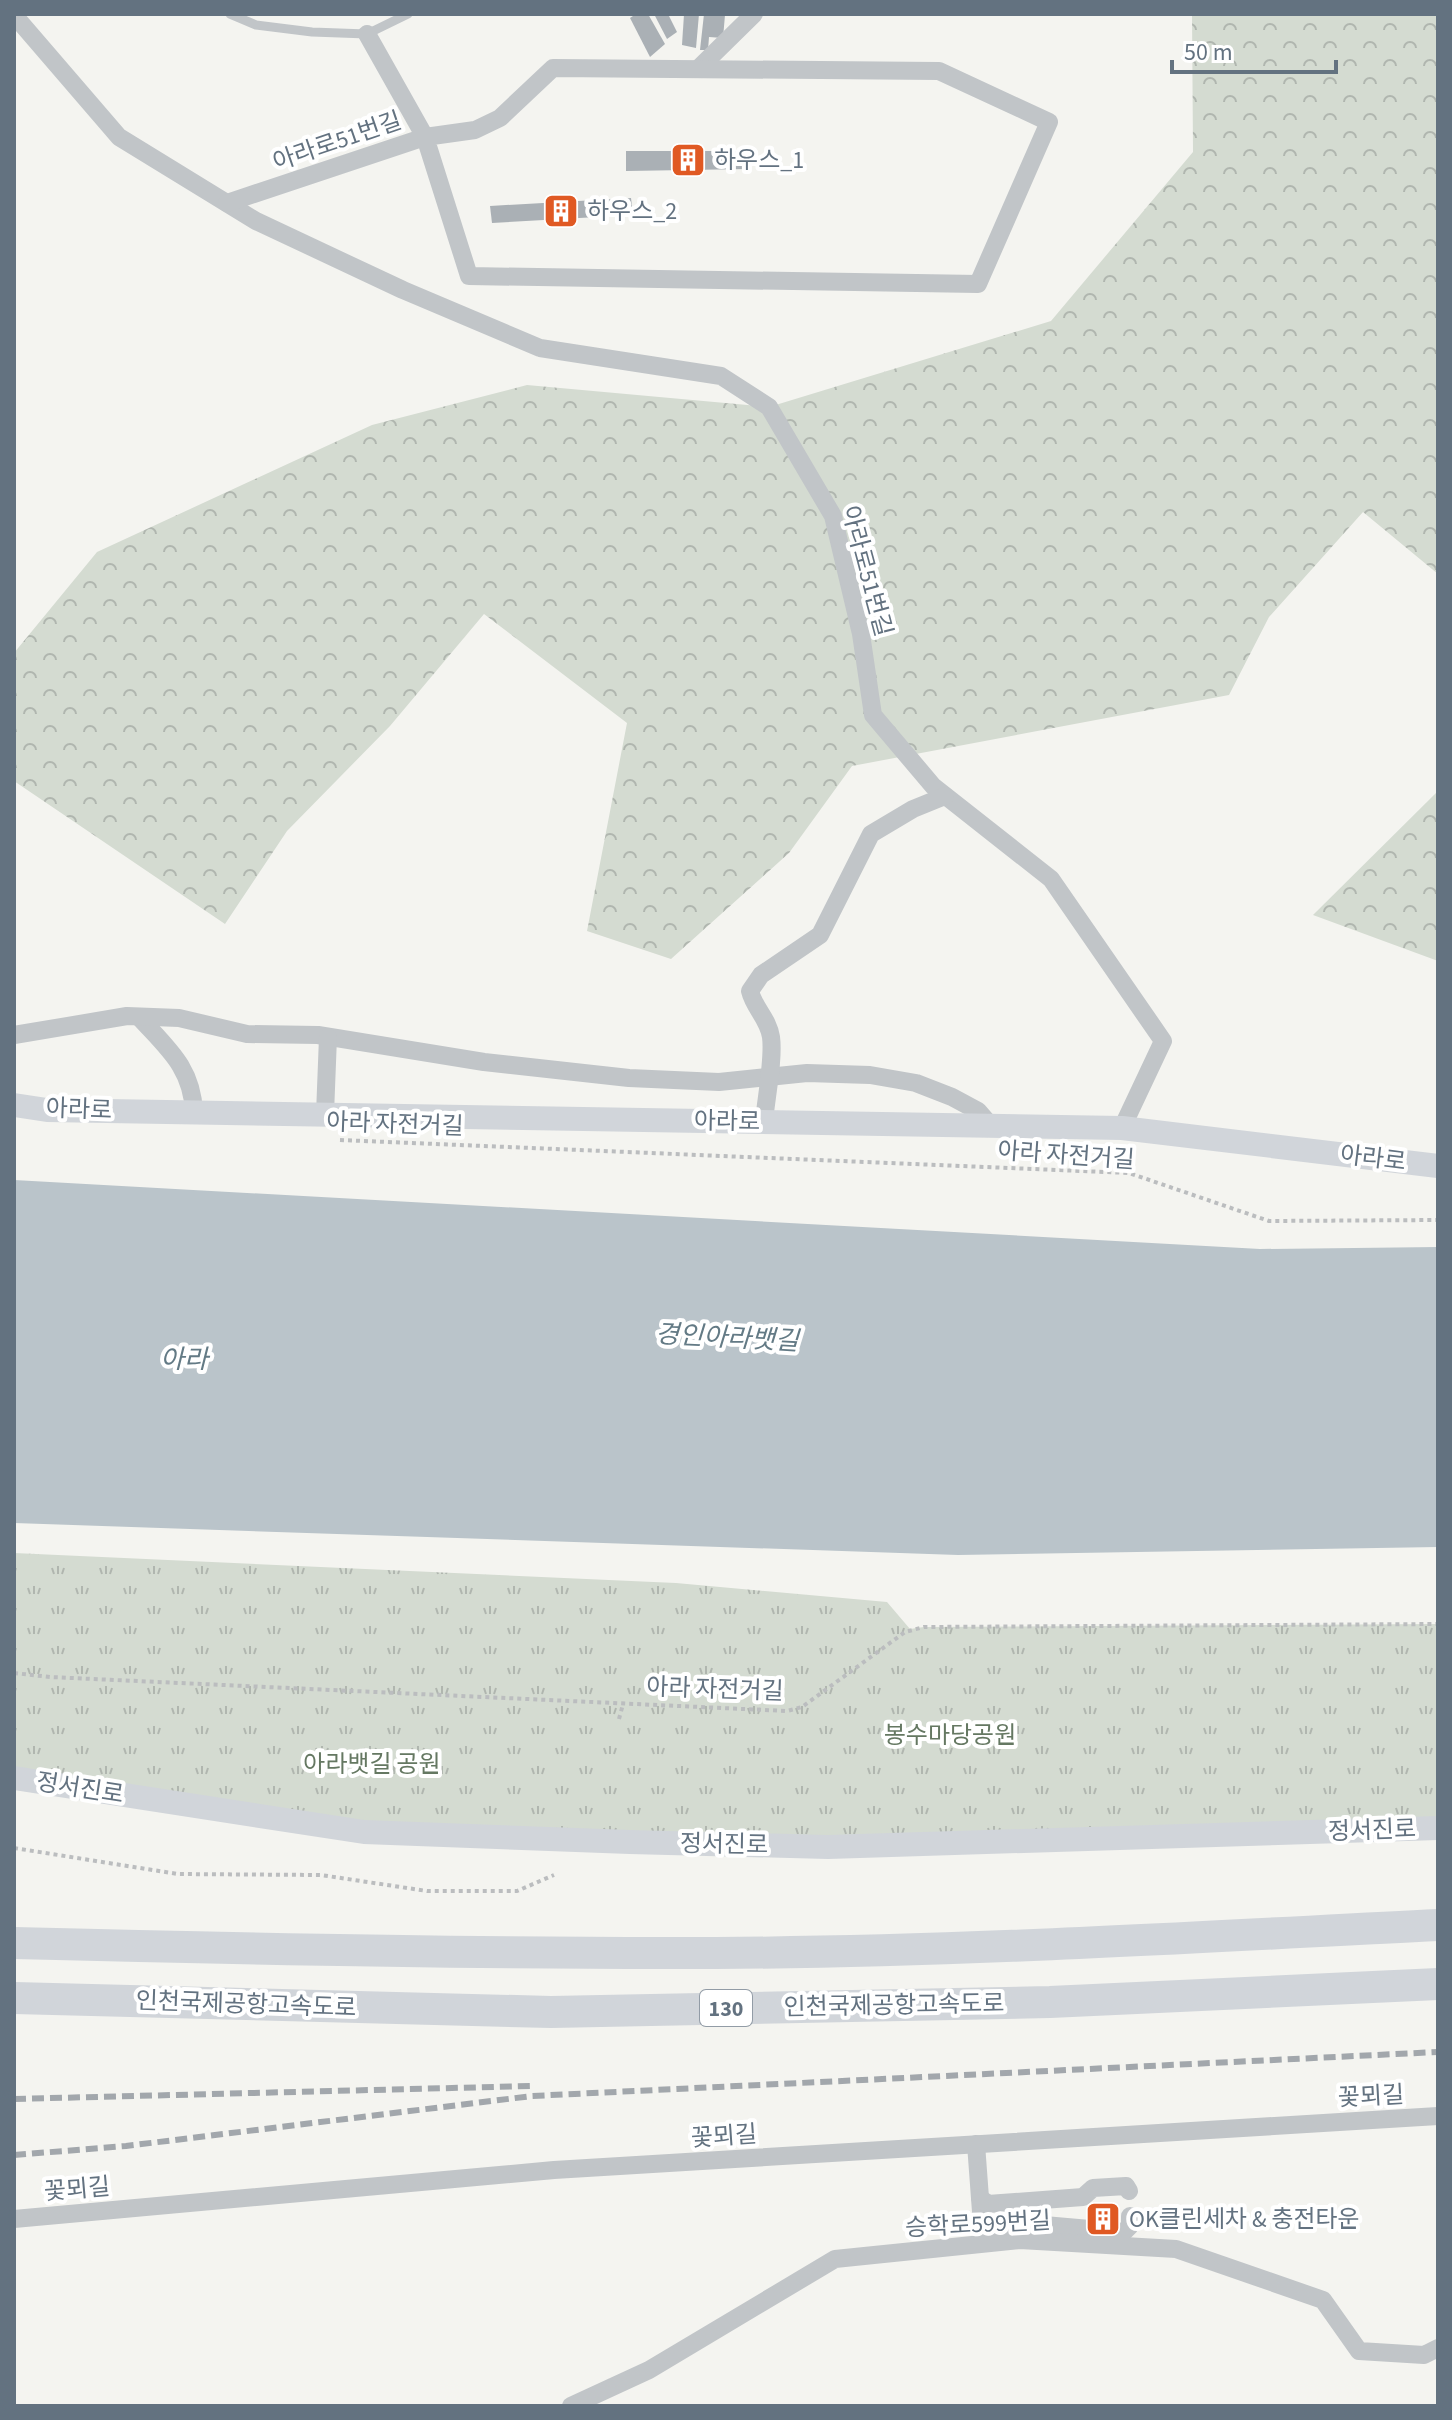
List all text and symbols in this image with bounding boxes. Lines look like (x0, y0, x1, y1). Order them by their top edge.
scale bar (1172, 24, 1336, 74)
text: 50 m (1184, 35, 1233, 70)
street label: 아라로51번길 (268, 103, 406, 180)
building icon: 하우스_1 (669, 141, 707, 179)
place label: 하우스_1 (714, 143, 804, 178)
building icon: 하우스_2 (542, 192, 580, 230)
place label: 하우스_2 (587, 194, 677, 229)
street label: 아라로51번길 (832, 502, 901, 641)
street label: 아라로 (45, 1091, 113, 1128)
street label: 아라로 (694, 1103, 760, 1140)
street label: 아라 자전거길 (326, 1105, 464, 1144)
street label: 아라 자전거길 (996, 1133, 1136, 1178)
street label: 아라로 (1338, 1137, 1408, 1180)
water label: 경인아라뱃길 (654, 1315, 802, 1360)
water label: 아라 (160, 1341, 211, 1378)
street label: 아라 자전거길 (646, 1670, 784, 1709)
park label: 봉수마당공원 (884, 1718, 1016, 1753)
park label: 아라뱃길 공원 (303, 1747, 441, 1782)
street label: 정서진로 (34, 1764, 126, 1813)
street label: 정서진로 (1327, 1811, 1417, 1850)
street label: 정서진로 (680, 1826, 768, 1863)
street label: 인천국제공항고속도로 (135, 1983, 357, 2026)
street label: 인천국제공항고속도로 (783, 1986, 1005, 2025)
road number: 130 (700, 1990, 752, 2026)
street label: 꽃뫼길 (1337, 2077, 1405, 2116)
street label: 꽃뫼길 (690, 2117, 758, 2156)
street label: 꽃뫼길 (43, 2169, 112, 2210)
building icon: OK클린세차 & 충전타운 (1084, 2200, 1122, 2238)
place label: OK클린세차 & 충전타운 (1129, 2202, 1360, 2237)
street label: 승학로599번길 (904, 2203, 1052, 2246)

